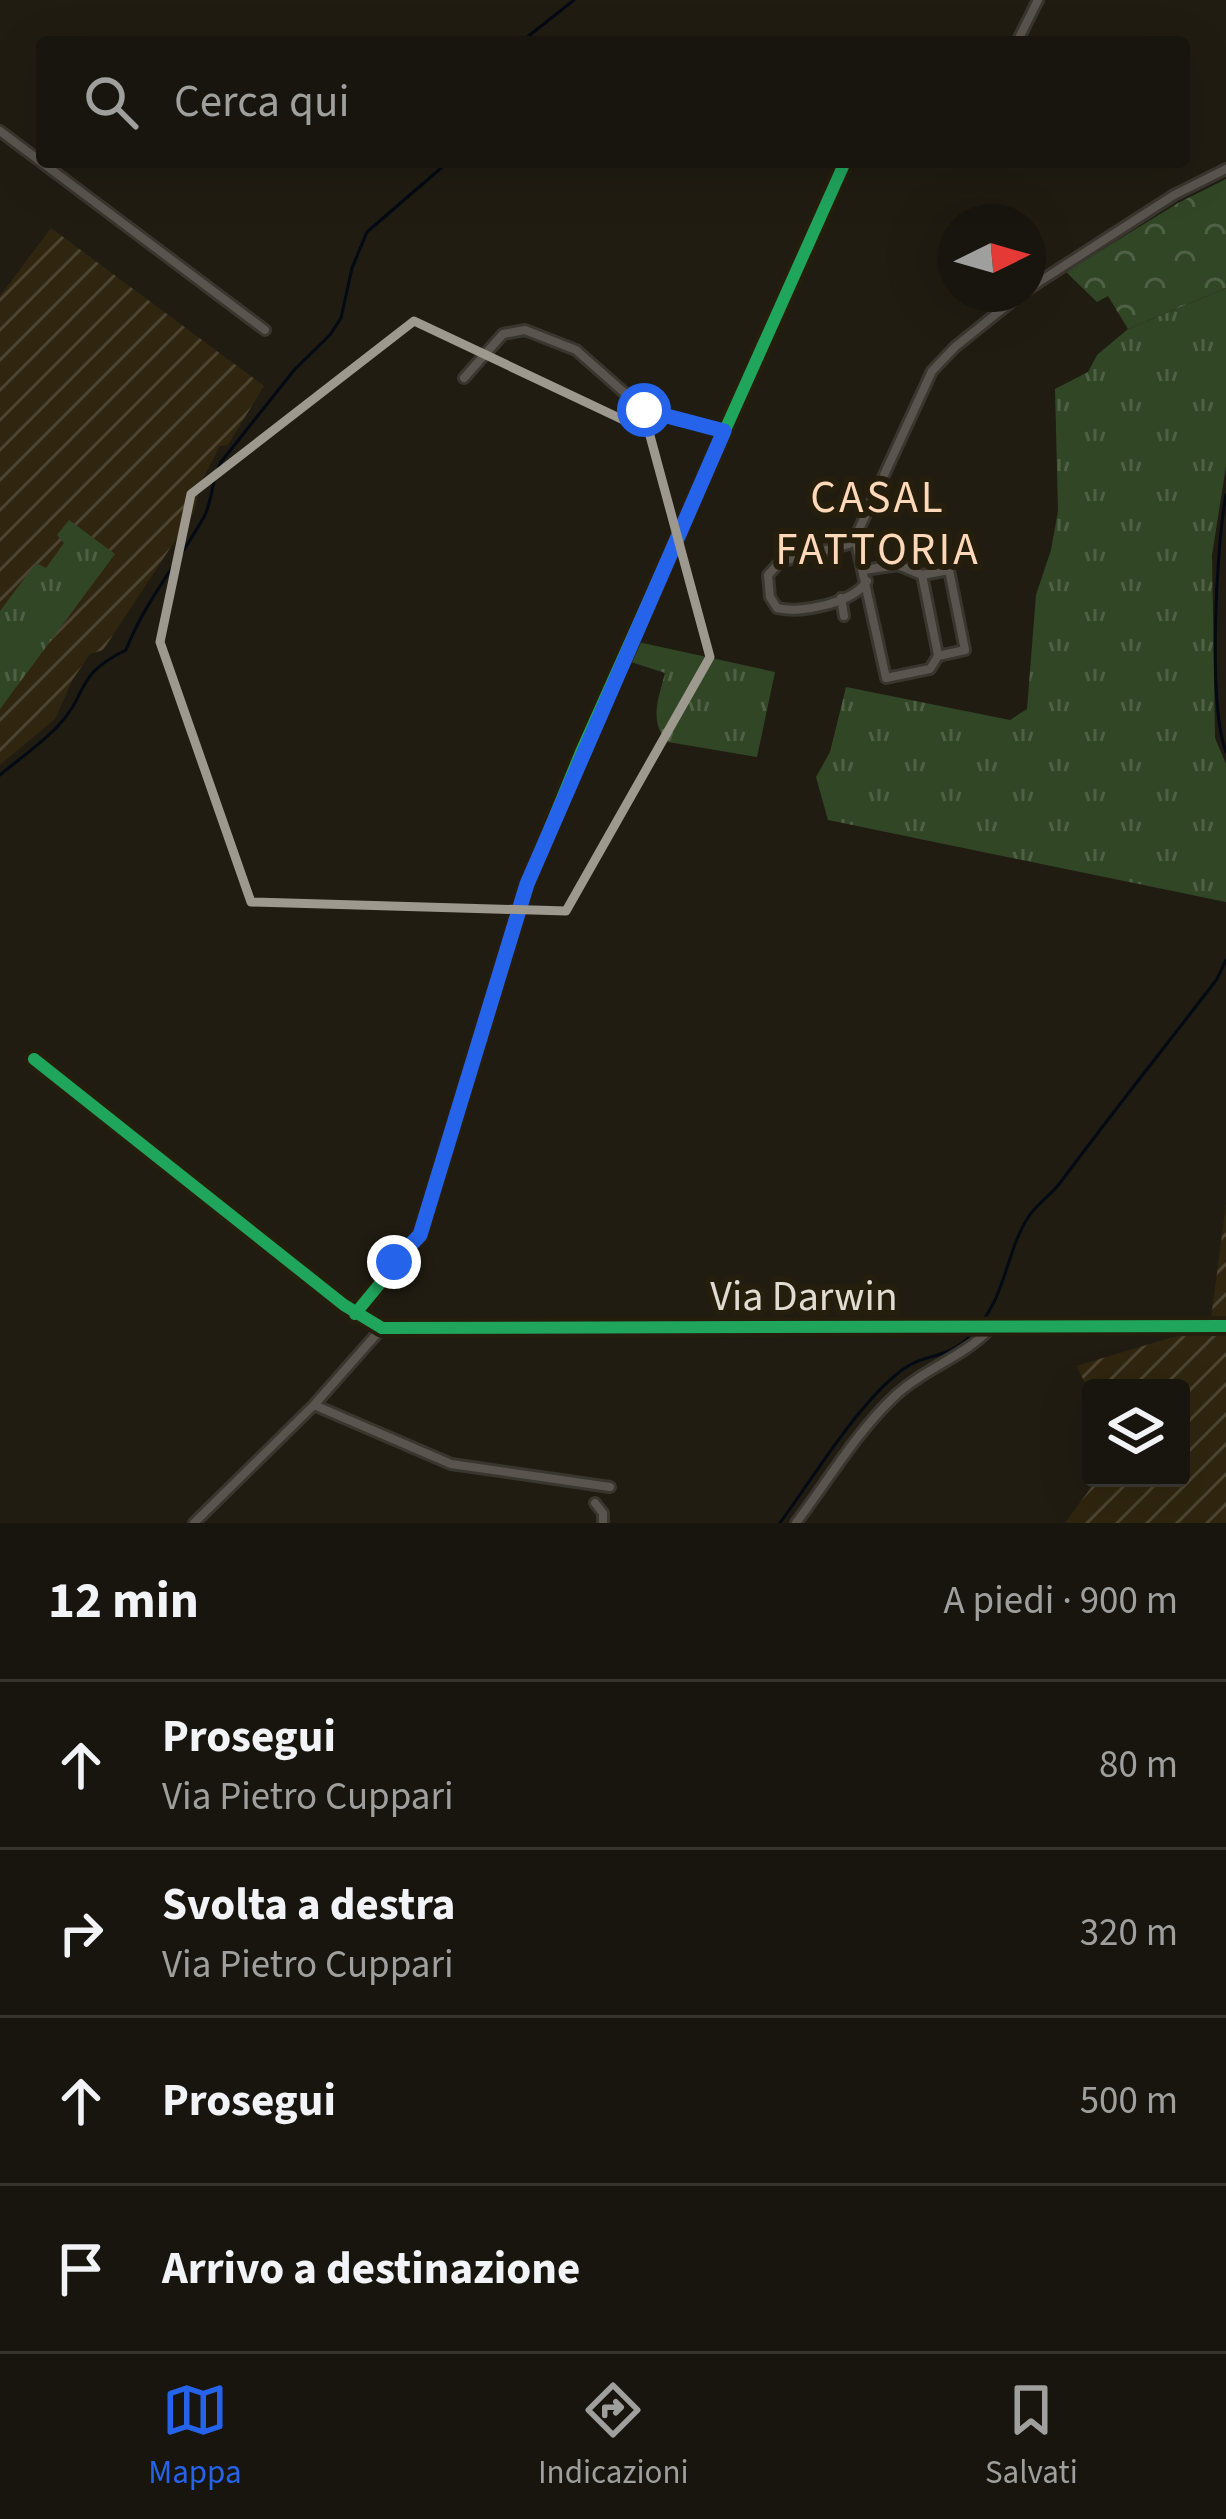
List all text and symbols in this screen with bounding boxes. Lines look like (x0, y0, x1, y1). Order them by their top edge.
search box (36, 36, 1190, 168)
icon: search (78, 69, 144, 135)
text: Cerca qui (174, 70, 349, 134)
north arrow (938, 204, 1046, 312)
route start (617, 383, 671, 437)
district label: CASAL FATTORIA (775, 466, 981, 582)
route end (367, 1235, 421, 1289)
street label: Via Darwin (710, 1267, 898, 1327)
map controls (1082, 1379, 1190, 1487)
button: layers (1082, 1379, 1190, 1487)
text: 12 min (48, 1565, 199, 1637)
text: A piedi · 900 m (944, 1573, 1178, 1629)
text: Prosegui (162, 1705, 336, 1769)
icon: ahead (48, 1732, 114, 1798)
text: 80 m (1099, 1737, 1178, 1793)
text: Via Pietro Cuppari (162, 1769, 454, 1825)
text: Svolta a destra (162, 1873, 456, 1937)
icon: right (48, 1900, 114, 1966)
text: 320 m (1080, 1905, 1178, 1961)
text: Via Pietro Cuppari (162, 1937, 454, 1993)
icon: ahead (48, 2068, 114, 2134)
text: Prosegui (162, 2069, 336, 2133)
text: 500 m (1080, 2073, 1178, 2129)
icon: arrive (48, 2236, 114, 2302)
text: Arrivo a destinazione (162, 2237, 580, 2301)
tab: Mappa (148, 2377, 242, 2496)
tab: Indicazioni (538, 2377, 689, 2496)
tab: Salvati (985, 2377, 1078, 2496)

